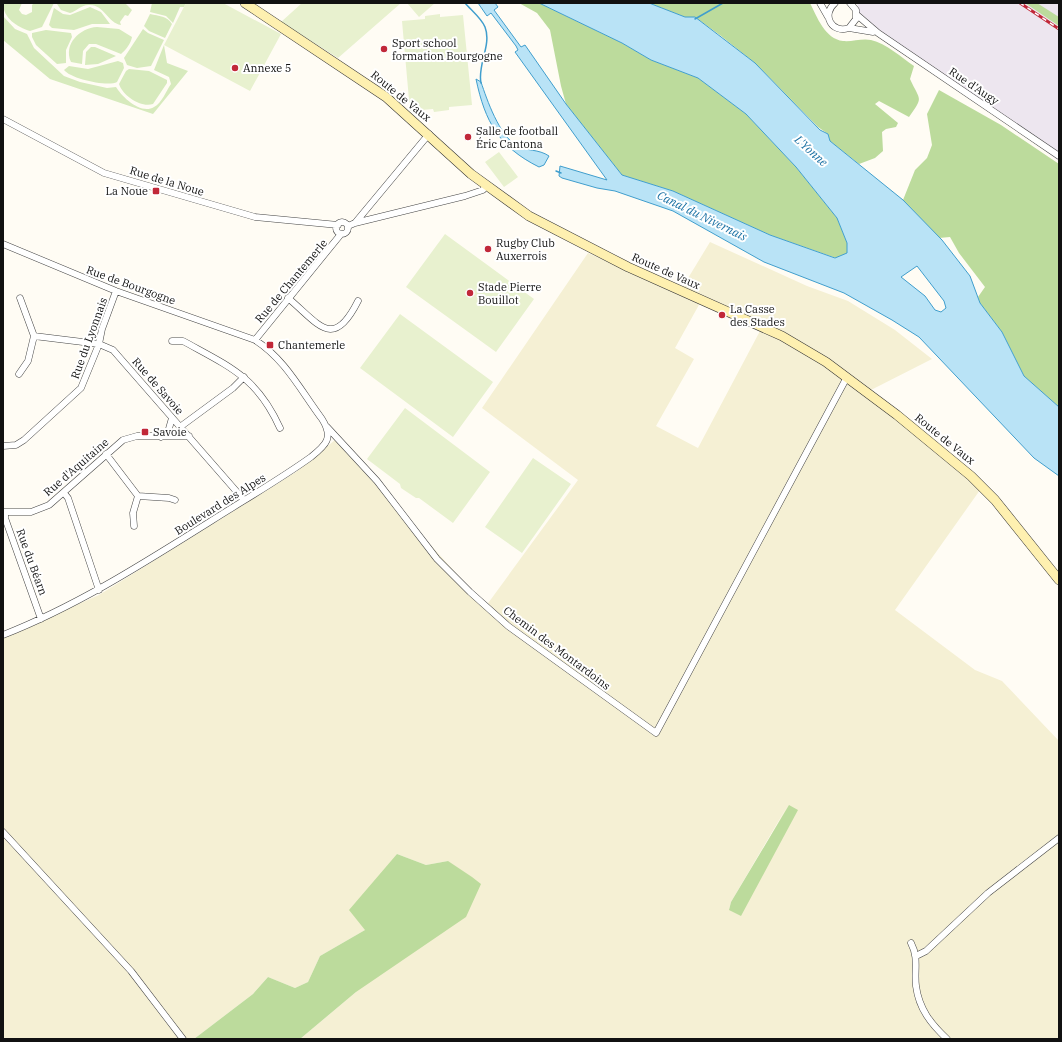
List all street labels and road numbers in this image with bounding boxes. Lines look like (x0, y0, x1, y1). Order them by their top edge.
street label: Rue d'Augy (946, 64, 1002, 108)
street label: Route de Vaux (368, 68, 434, 124)
street label: Rue de la Noue (128, 163, 206, 199)
street label: Rue de Chantemerle (252, 236, 330, 326)
street label: Route de Vaux (630, 250, 702, 292)
street label: Rue de Bourgogne (84, 262, 178, 308)
street label: Rue du Lyonnais (68, 295, 110, 381)
street label: Rue de Savoie (129, 354, 187, 418)
street label: Route de Vaux (912, 411, 978, 467)
street label: Rue d'Aquitaine (41, 435, 111, 499)
street label: Boulevard des Alpes (172, 470, 268, 538)
street label: Rue du Béarn (13, 527, 51, 597)
street label: Chemin des Montardoins (501, 603, 613, 693)

